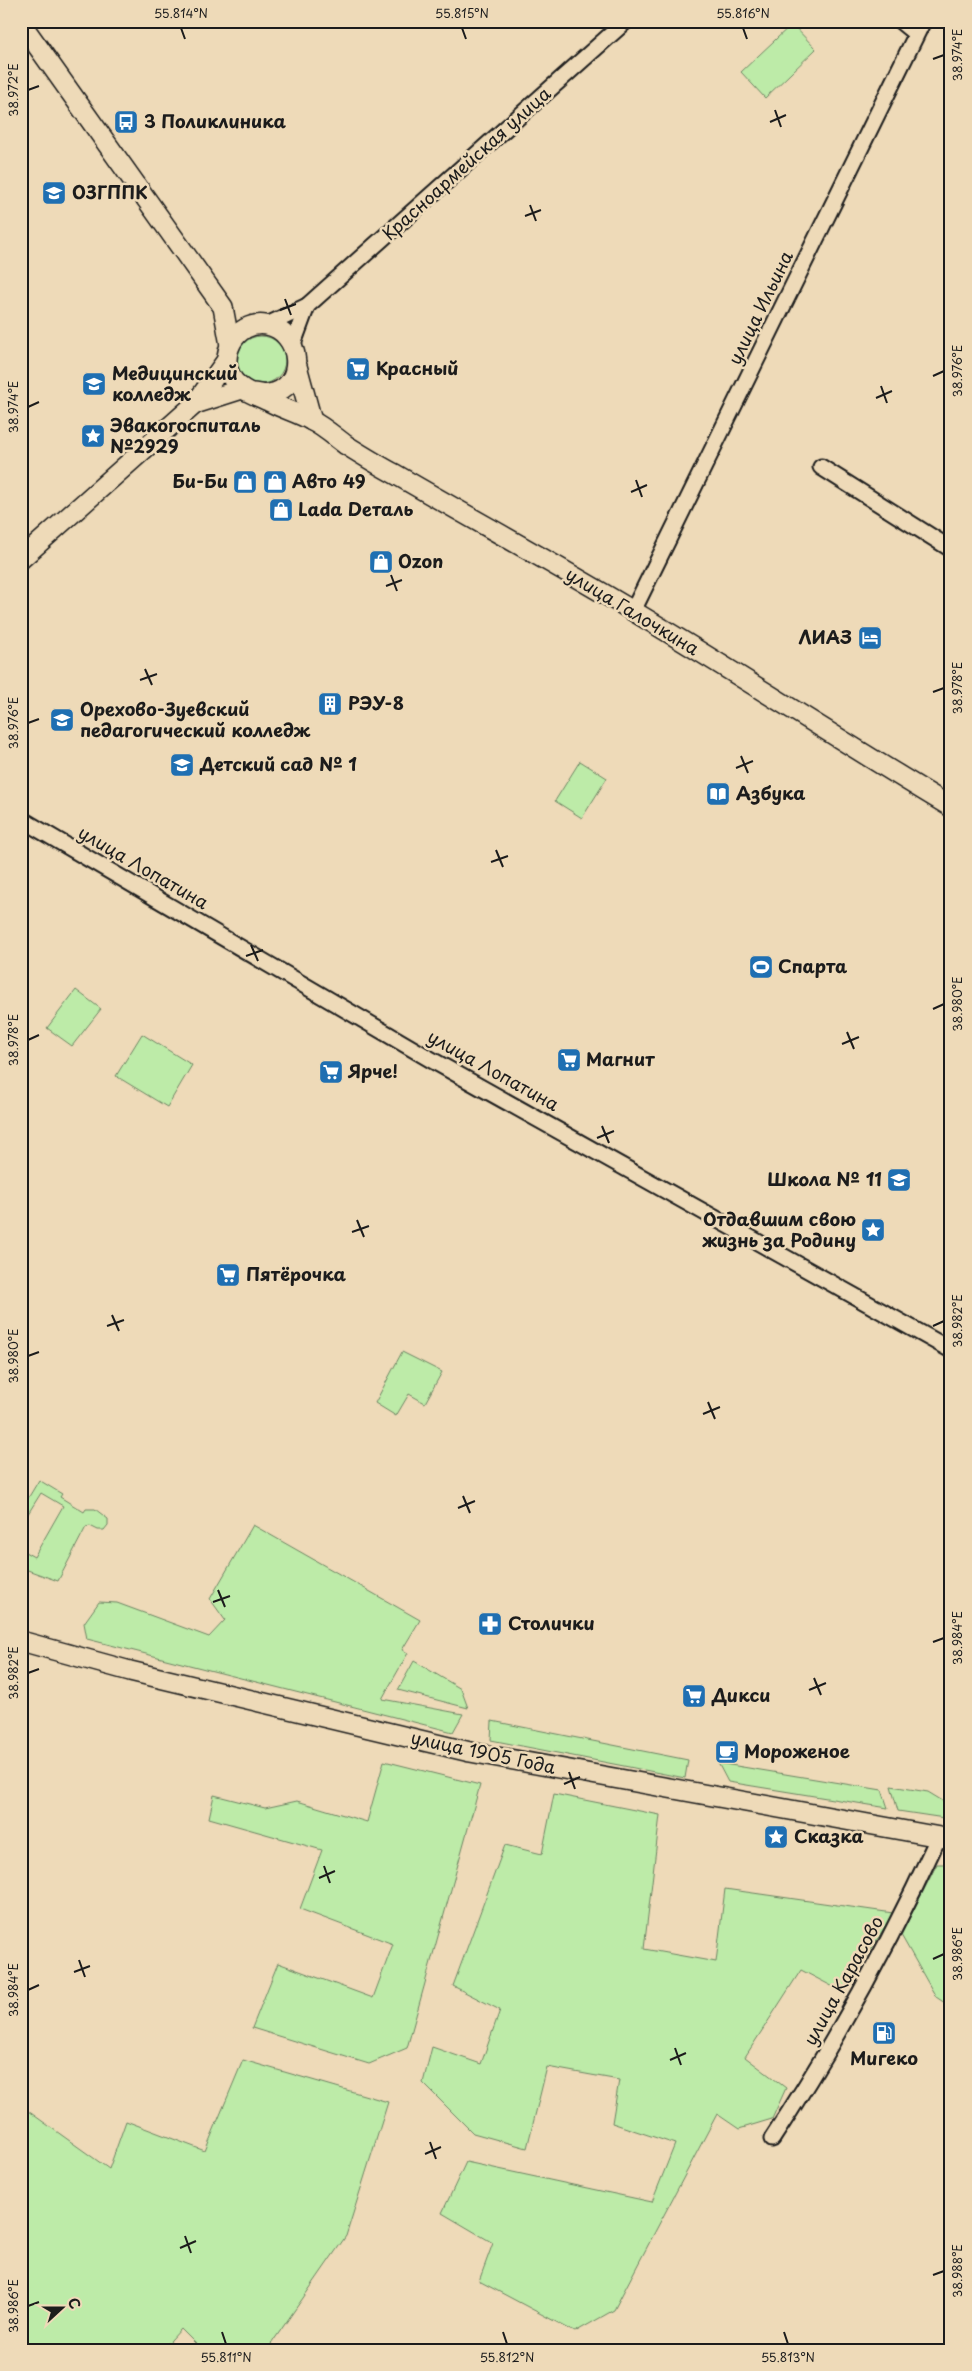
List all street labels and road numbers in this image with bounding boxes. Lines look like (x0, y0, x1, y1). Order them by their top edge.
street label: Красноармейская улица (376, 79, 557, 246)
street label: улица Ильина (720, 245, 799, 369)
street label: улица Галочкина (561, 560, 705, 662)
street label: улица Лопатина (74, 818, 215, 915)
street label: улица Лопатина (423, 1022, 565, 1117)
street label: улица 1905 Года (408, 1723, 559, 1780)
street label: улица Карасово (796, 1911, 890, 2050)

